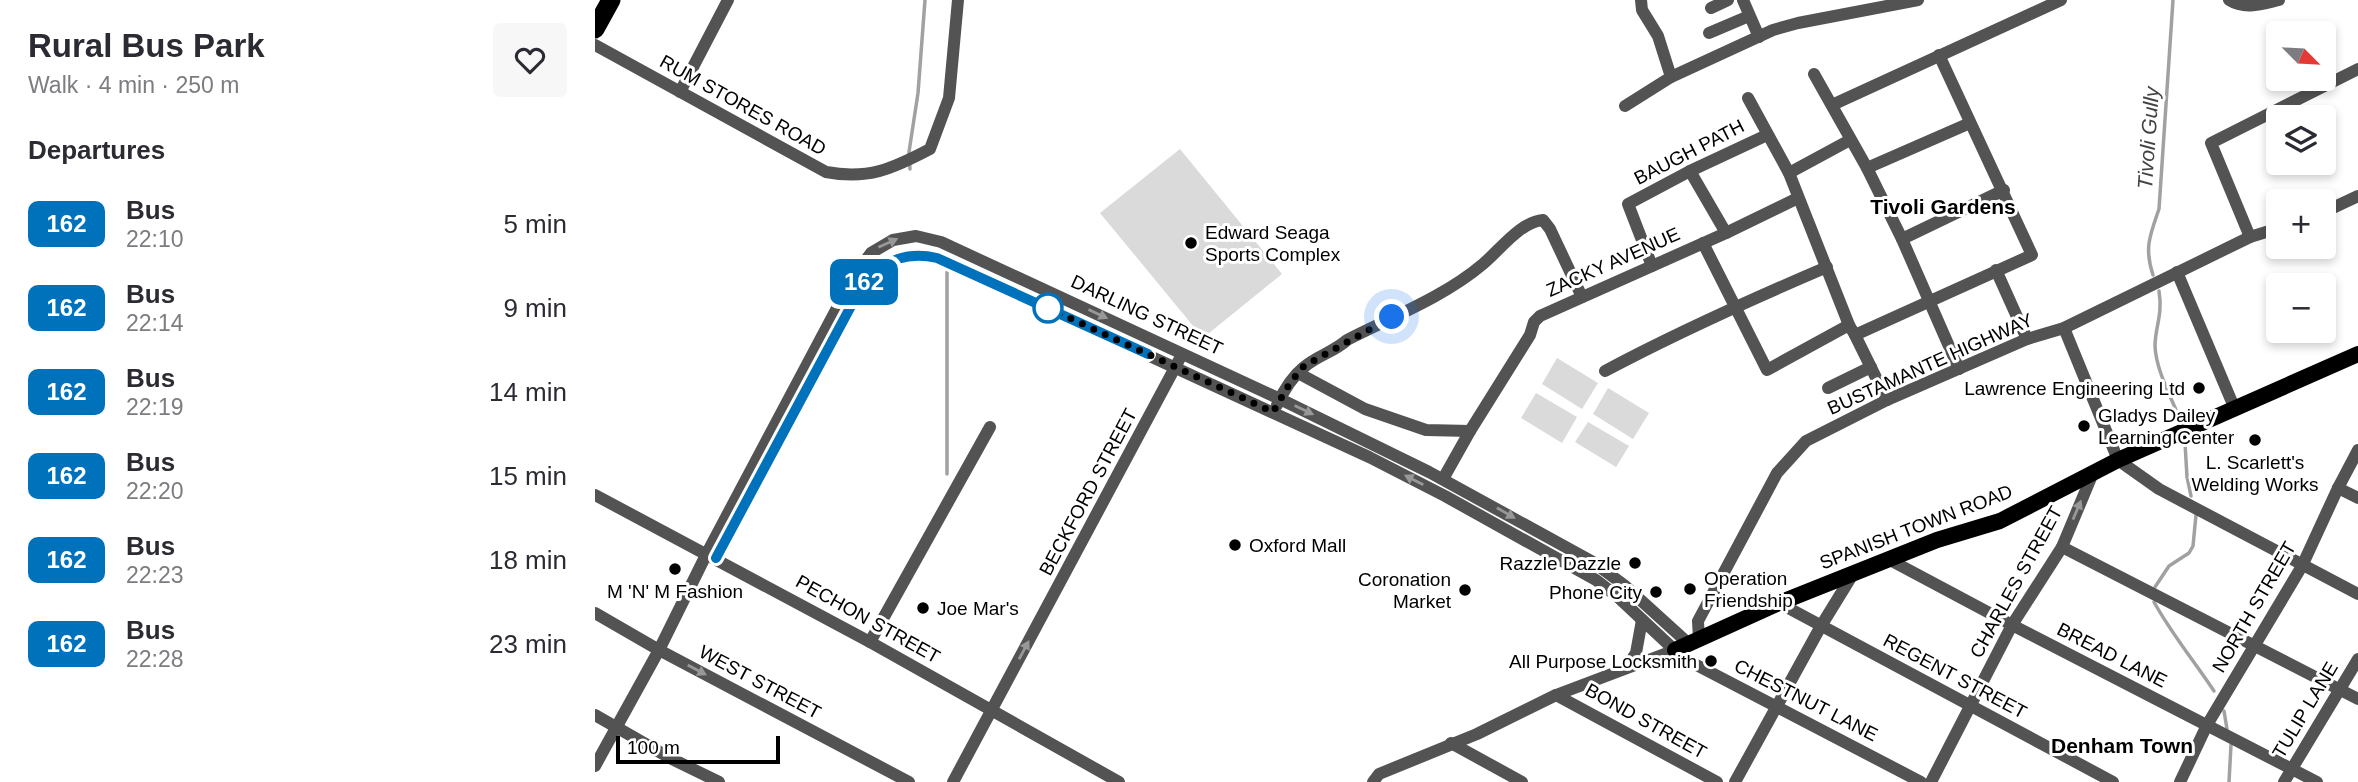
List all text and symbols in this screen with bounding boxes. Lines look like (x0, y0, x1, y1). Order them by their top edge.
north arrow (2266, 21, 2336, 91)
map controls (2266, 21, 2336, 343)
button: heart (493, 23, 567, 97)
text: Rural Bus Park (28, 27, 265, 64)
street label: RUM STORES ROAD (656, 51, 830, 159)
text: Walk · 4 min · 250 m (28, 72, 239, 98)
water label: Tivoli Gully (2133, 85, 2163, 190)
button: layers (2266, 105, 2336, 175)
street label: BAUGH PATH (1630, 115, 1748, 189)
text: Departures (28, 135, 165, 165)
button: + (2266, 189, 2336, 259)
text: Bus (126, 195, 175, 225)
district label: Tivoli Gardens (1870, 195, 2016, 218)
text: 5 min (503, 209, 567, 239)
text: 162 (46, 210, 87, 237)
place label: Edward Seaga Sports Complex (1205, 222, 1341, 265)
street label: ZACKY AVENUE (1543, 223, 1683, 301)
text: 22:10 (126, 226, 184, 252)
marker: Edward Seaga Sports Complex (1183, 235, 1199, 251)
one-way arrow (878, 238, 899, 249)
line badge: 162 (824, 259, 904, 305)
text: 162 (844, 268, 884, 295)
street label: DARLING STREET (1068, 271, 1226, 359)
button: − (2266, 273, 2336, 343)
text: Bus (126, 279, 175, 309)
text: 9 min (503, 293, 567, 323)
unlabelled marker (1033, 293, 1063, 323)
text: 162 (46, 294, 87, 321)
your location (1374, 299, 1409, 334)
one-way arrow (1088, 308, 1108, 319)
street label: BUSTAMANTE HIGHWAY (1824, 309, 2036, 419)
text: 22:14 (126, 310, 184, 336)
text: Bus (126, 363, 175, 393)
text: 14 min (489, 377, 567, 407)
text: 162 (46, 378, 87, 405)
place label: Lawrence Engineering Ltd (1964, 378, 2185, 399)
marker: Lawrence Engineering Ltd (2191, 380, 2207, 396)
text: 22:19 (126, 394, 184, 420)
street label: BECKFORD STREET (1035, 405, 1141, 579)
one-way arrow (1294, 405, 1314, 416)
place label: Gladys Dailey Learning Center (2098, 405, 2235, 448)
marker: Gladys Dailey Learning Center (2076, 418, 2092, 434)
marker: L. Scarlett's Welding Works (2247, 432, 2263, 448)
text: Bus (126, 447, 175, 477)
place label: L. Scarlett's Welding Works (2191, 452, 2319, 495)
text: 15 min (489, 461, 567, 491)
text: 162 (46, 462, 87, 489)
one-way arrow (1404, 475, 1424, 486)
text: 22:20 (126, 478, 184, 504)
street label: SPANISH TOWN ROAD (1817, 480, 2015, 574)
one-way arrow (2072, 499, 2083, 520)
street label: CHARLES STREET (1966, 502, 2067, 661)
one-way arrow (1497, 507, 1516, 519)
text: Bus (126, 531, 175, 561)
place label: Oxford Mall (1249, 535, 1346, 556)
marker: Oxford Mall (1227, 537, 1243, 553)
street label: NORTH STREET (2208, 538, 2300, 676)
text: 18 min (489, 545, 567, 575)
text: 162 (46, 546, 87, 573)
place label: Razzle Dazzle (1500, 553, 1621, 574)
marker: Razzle Dazzle (1627, 555, 1643, 571)
marker: M 'N' M Fashion (667, 561, 683, 577)
text: 22:23 (126, 562, 184, 588)
place label: Operation Friendship (1704, 568, 1793, 611)
place label: Coronation Market (1358, 569, 1452, 612)
street label: PECHON STREET (792, 571, 944, 668)
place label: M 'N' M Fashion (607, 581, 743, 602)
marker: Operation Friendship (1682, 581, 1698, 597)
marker: Coronation Market (1457, 582, 1473, 598)
place label: Phone City (1549, 582, 1642, 603)
marker: Phone City (1648, 584, 1664, 600)
place label: Joe Mar's (937, 598, 1019, 619)
marker: Joe Mar's (915, 600, 931, 616)
text: Bus (126, 615, 175, 645)
street label: BREAD LANE (2054, 618, 2170, 692)
text: 23 min (489, 629, 567, 659)
street label: REGENT STREET (1880, 629, 2030, 723)
text: 162 (46, 630, 87, 657)
one-way arrow (1018, 640, 1030, 660)
street label: WEST STREET (696, 641, 825, 723)
text: 22:28 (126, 646, 184, 672)
place label: All Purpose Locksmith (1509, 651, 1697, 672)
marker: All Purpose Locksmith (1703, 653, 1719, 669)
street label: CHESTNUT LANE (1731, 655, 1881, 745)
street label: TULIP LANE (2268, 658, 2342, 762)
one-way arrow (687, 665, 707, 676)
street label: BOND STREET (1582, 679, 1711, 763)
scale bar (616, 733, 781, 765)
district label: Denham Town (2051, 734, 2193, 757)
text: 100 m (627, 737, 680, 758)

